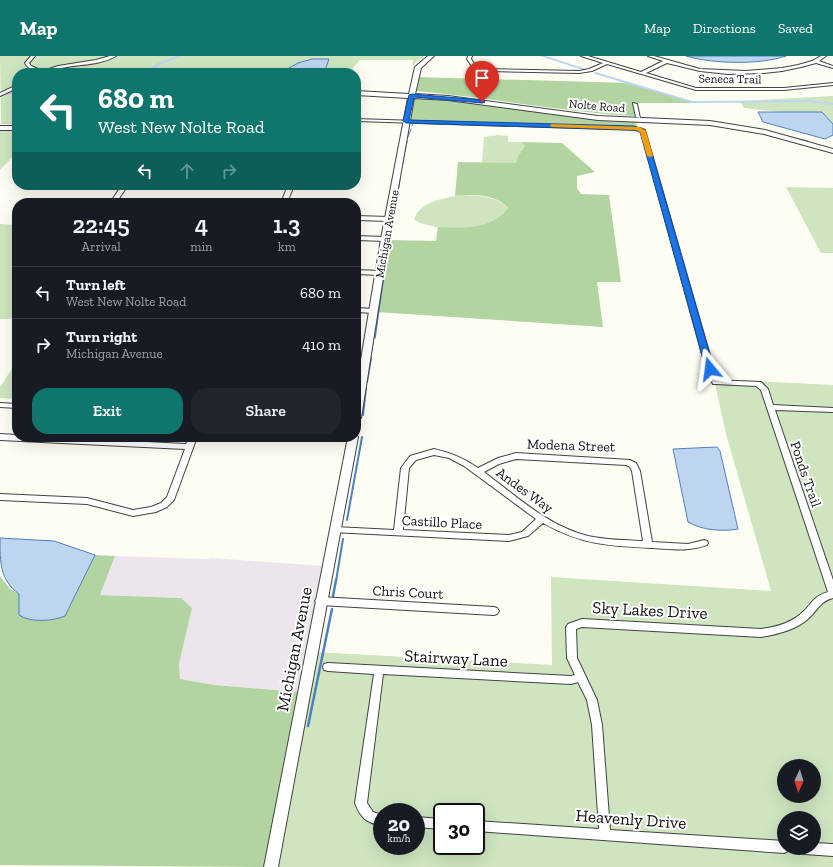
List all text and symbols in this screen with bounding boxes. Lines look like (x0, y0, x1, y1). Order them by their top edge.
text: Map (20, 17, 57, 40)
text: Map (644, 20, 671, 37)
text: Directions (693, 20, 756, 37)
text: Saved (778, 20, 813, 37)
pin (465, 61, 499, 102)
icon: arrive (471, 67, 493, 89)
street label: Seneca Trail (698, 71, 762, 87)
text: 680 m (98, 82, 174, 115)
icon: left (32, 84, 84, 136)
street label: Nolte Road (568, 97, 626, 115)
text: West New Nolte Road (98, 116, 265, 138)
icon: left (134, 160, 156, 182)
icon: ahead (176, 160, 198, 182)
icon: right (218, 160, 240, 182)
street label: Michigan Avenue (372, 189, 402, 279)
text: 22:45 (73, 210, 130, 239)
text: 4 (195, 210, 208, 239)
text: 1.3 (273, 210, 300, 239)
text: Arrival (82, 239, 121, 254)
text: min (190, 239, 212, 254)
text: km (278, 239, 296, 254)
text: Turn left (66, 276, 126, 294)
icon: left (32, 282, 54, 304)
text: 680 m (300, 284, 341, 302)
text: West New Nolte Road (66, 294, 186, 309)
text: Turn right (66, 328, 137, 346)
icon: right (32, 334, 54, 356)
text: 410 m (302, 336, 341, 354)
text: Michigan Avenue (66, 346, 163, 361)
position arrow (689, 348, 731, 390)
button: Exit (32, 388, 183, 434)
button: Share (191, 388, 341, 434)
street label: Modena Street (527, 435, 616, 456)
street label: Ponds Trail (786, 439, 825, 510)
street label: Andes Way (493, 464, 557, 517)
street label: Castillo Place (401, 512, 483, 533)
street label: Chris Court (372, 582, 445, 603)
street label: Michigan Avenue (272, 585, 316, 713)
street label: Sky Lakes Drive (592, 597, 708, 623)
street label: Stairway Lane (404, 645, 508, 671)
north arrow (777, 759, 821, 803)
map controls (777, 759, 821, 855)
speed limit sign: 30 (433, 803, 485, 855)
street label: Heavenly Drive (575, 805, 687, 833)
button: layers (777, 811, 821, 855)
text: 20 (388, 812, 410, 836)
text: km/h (388, 833, 410, 845)

